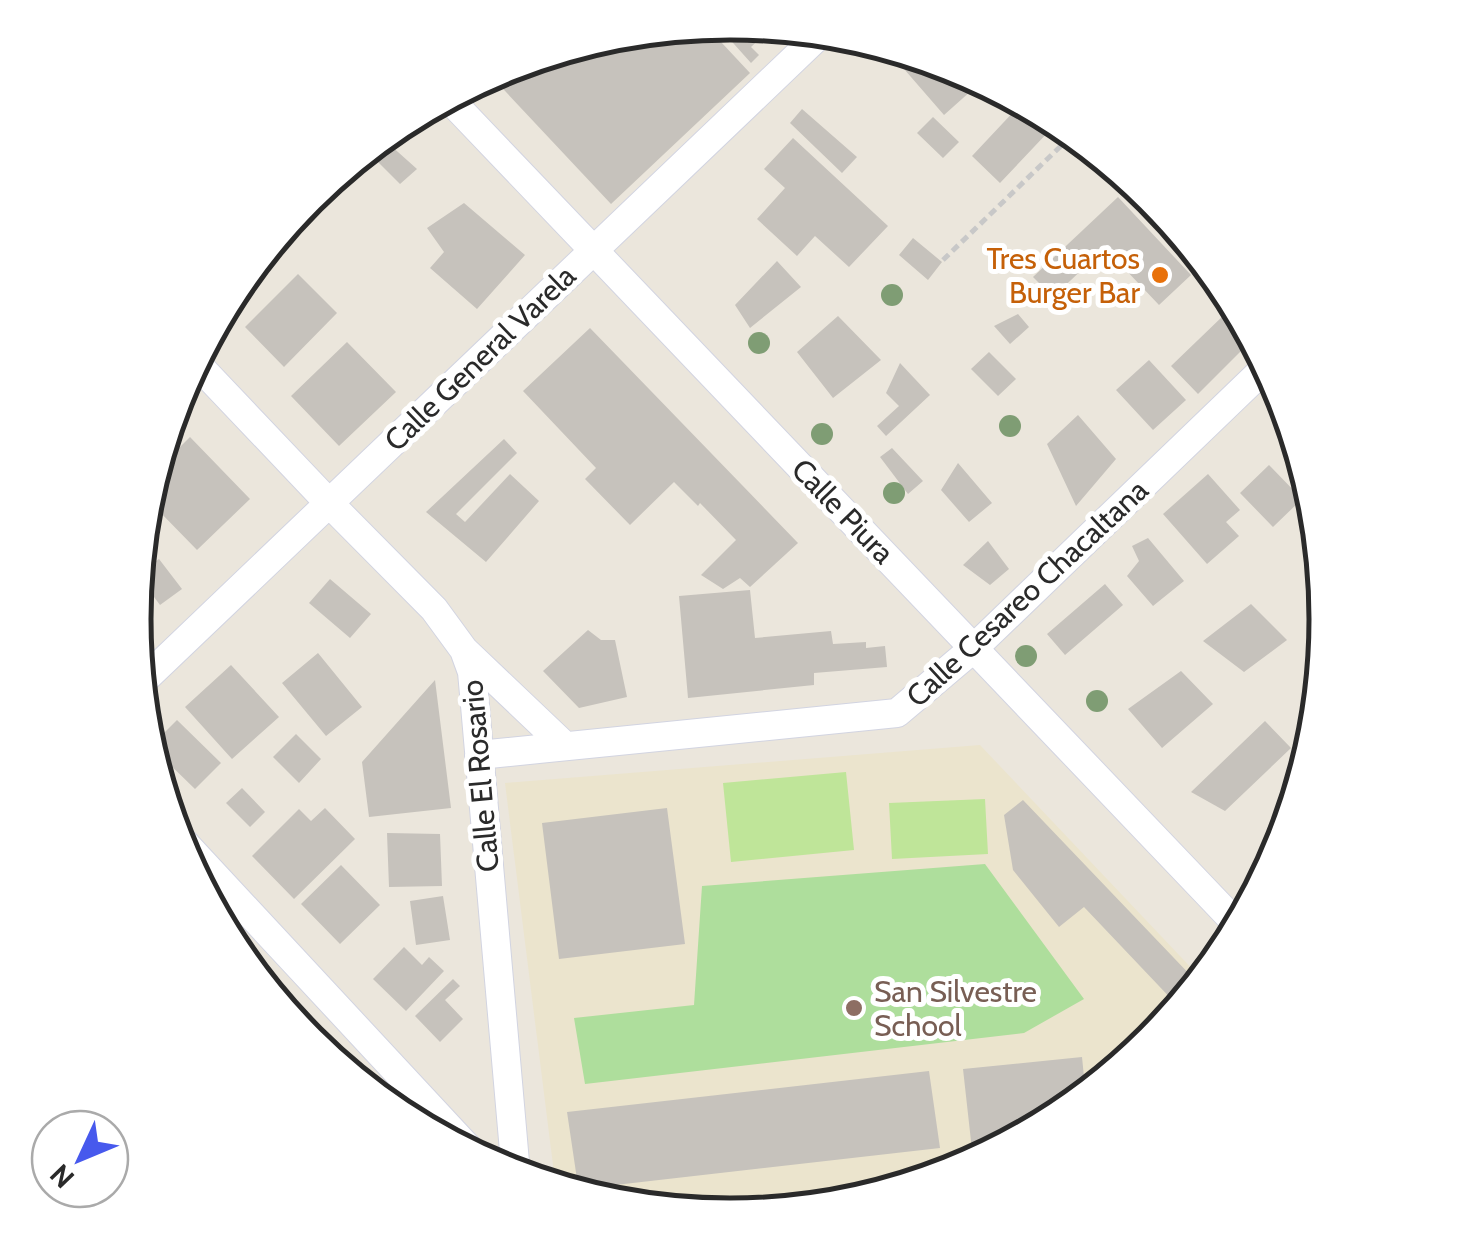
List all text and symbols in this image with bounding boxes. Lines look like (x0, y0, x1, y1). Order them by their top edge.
place label: Tres Cuartos Burger Bar (986, 240, 1141, 311)
street label: Calle General Varela (377, 257, 584, 459)
marker: Tres Cuartos Burger Bar (1149, 264, 1171, 286)
street label: Calle Piura (784, 451, 902, 572)
street label: Calle Cesareo Chacaltana (899, 471, 1156, 715)
street label: Calle El Rosario (453, 678, 507, 874)
place label: San Silvestre School (874, 973, 1037, 1044)
marker: San Silvestre School (843, 997, 865, 1019)
north arrow (30, 1109, 130, 1209)
text: N (43, 1157, 81, 1195)

